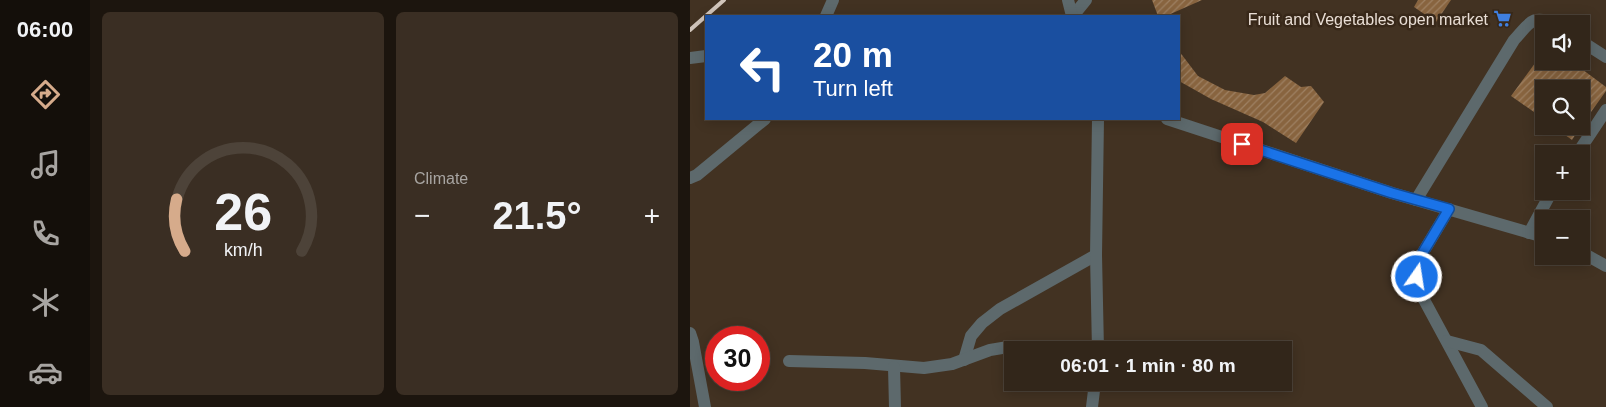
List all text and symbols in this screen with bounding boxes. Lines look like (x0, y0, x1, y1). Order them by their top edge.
supermarket icon: Fruit and Vegetables open market (1492, 9, 1512, 29)
place label: Fruit and Vegetables open market (1248, 11, 1489, 28)
map controls (1535, 15, 1590, 265)
button: sound (1535, 15, 1590, 70)
text: 06:00 (17, 17, 73, 42)
icon: left (730, 35, 795, 100)
text: 20 m (813, 35, 893, 74)
text: Turn left (813, 76, 893, 101)
icon: directions (28, 77, 63, 112)
button: search (1535, 80, 1590, 135)
pin (1221, 123, 1263, 165)
icon: arrive (1228, 130, 1256, 158)
button: + (1535, 145, 1590, 200)
icon: music (28, 147, 63, 182)
text: Climate (414, 170, 468, 187)
text: 26 (214, 183, 272, 241)
text: 21.5° (492, 195, 582, 237)
text: − (414, 200, 430, 231)
text: + (644, 200, 660, 231)
button: − (1535, 210, 1590, 265)
icon: phone (28, 216, 63, 251)
text: km/h (224, 240, 262, 260)
position arrow (1390, 250, 1442, 302)
icon: climate (28, 285, 63, 320)
speed limit sign: 30 (705, 326, 770, 391)
icon: car (28, 355, 63, 390)
text: 06:01 · 1 min · 80 m (1060, 355, 1236, 376)

